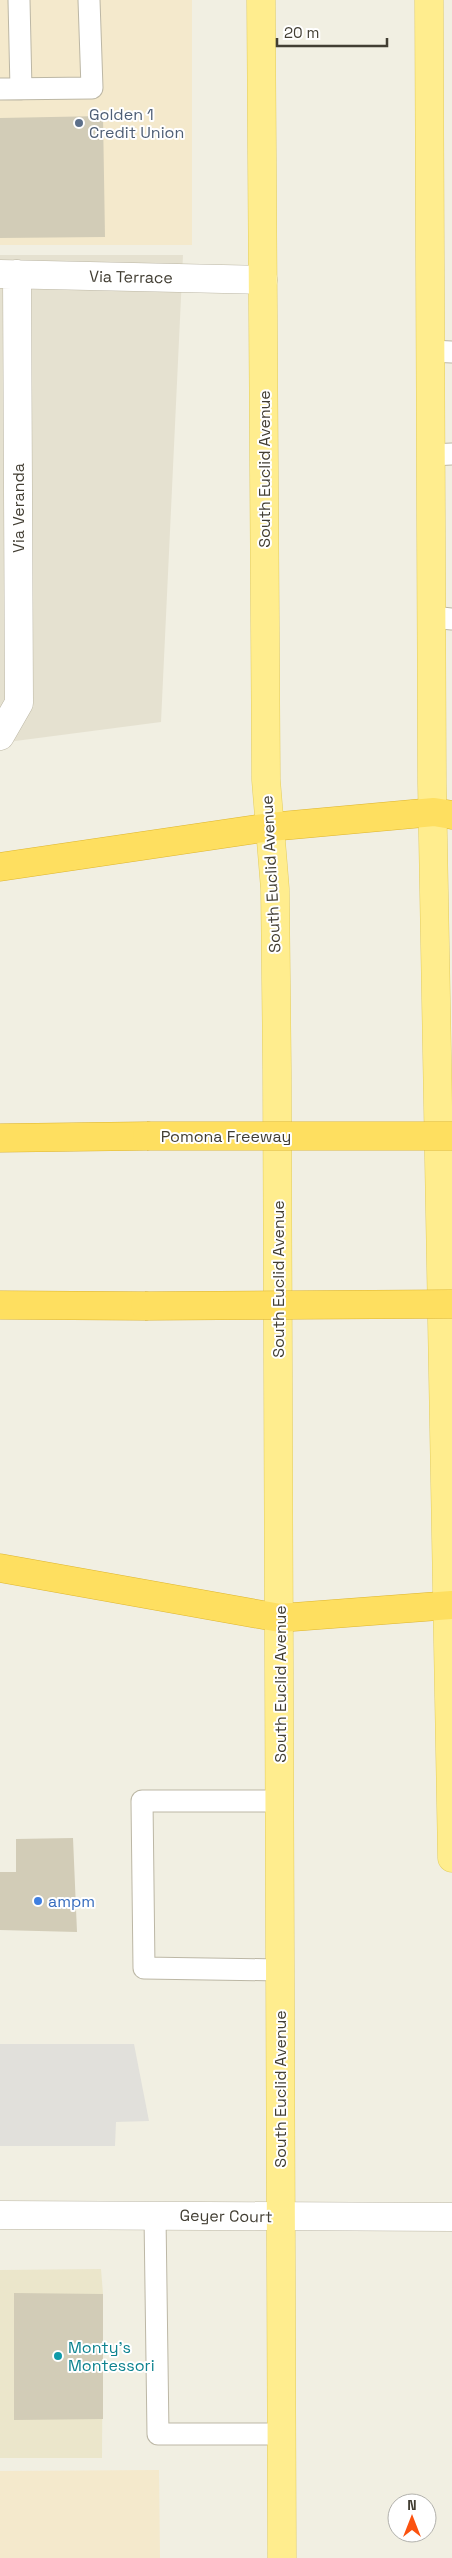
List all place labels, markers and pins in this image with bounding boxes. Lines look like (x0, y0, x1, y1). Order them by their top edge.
place label: Golden 1 Credit Union (89, 104, 184, 143)
marker: Golden 1 Credit Union (73, 117, 85, 129)
place label: ampm (48, 1891, 95, 1912)
marker: ampm (32, 1895, 44, 1907)
place label: Monty's Montessori (68, 2337, 155, 2376)
marker: Monty's Montessori (52, 2350, 64, 2362)

